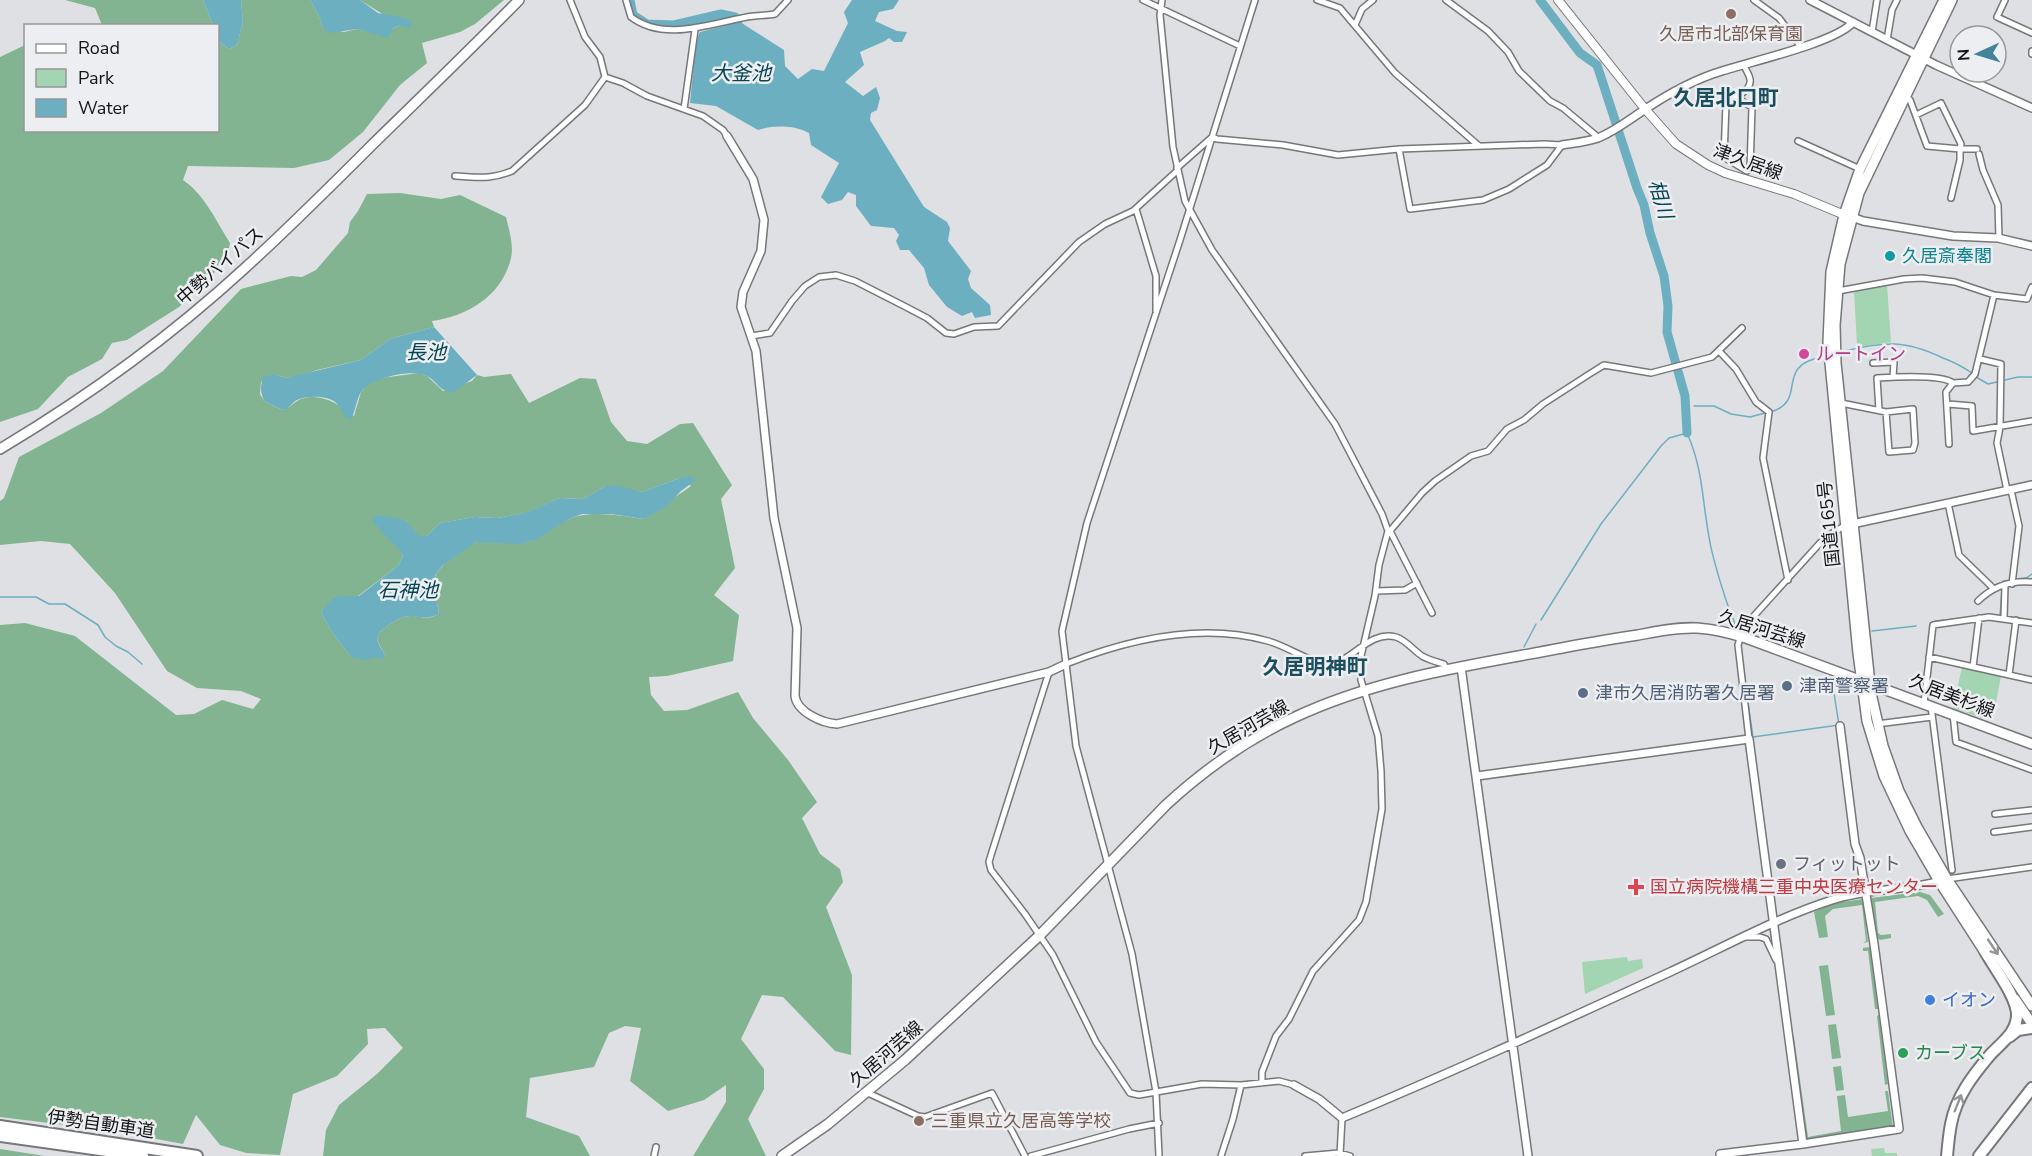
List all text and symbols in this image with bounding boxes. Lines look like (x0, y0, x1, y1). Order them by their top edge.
marker: 久居市北部保育園 (1724, 7, 1738, 21)
place label: 久居市北部保育園 (1659, 22, 1803, 46)
legend (24, 24, 219, 132)
north arrow (1948, 24, 2008, 84)
text: Road (78, 36, 120, 60)
text: N (1953, 48, 1975, 62)
water label: 大釜池 (711, 60, 773, 87)
text: Park (78, 66, 115, 90)
district label: 久居北口町 (1674, 84, 1779, 112)
text: Water (78, 96, 129, 120)
street label: 津久居線 (1710, 138, 1786, 186)
water label: 相川 (1642, 176, 1680, 224)
street label: 中勢バイパス (172, 222, 268, 310)
place label: 久居斎奉閣 (1902, 244, 1992, 268)
marker: 久居斎奉閣 (1883, 249, 1897, 263)
water label: 長池 (406, 339, 448, 366)
place label: ルートイン (1816, 342, 1906, 366)
marker: ルートイン (1797, 347, 1811, 361)
street label: 国道165号 (1813, 480, 1845, 568)
water label: 石神池 (378, 577, 440, 604)
street label: 久居河芸線 (1715, 604, 1809, 654)
district label: 久居明神町 (1263, 653, 1368, 681)
street label: 久居美杉線 (1906, 669, 1998, 723)
place label: 津南警察署 (1799, 674, 1889, 698)
marker: 津南警察署 (1780, 679, 1794, 693)
place label: 津市久居消防署久居署 (1595, 681, 1775, 705)
marker: 津市久居消防署久居署 (1576, 686, 1590, 700)
street label: 久居河芸線 (1203, 694, 1293, 760)
place label: フィットット (1793, 852, 1901, 876)
marker: フィットット (1774, 857, 1788, 871)
place label: 国立病院機構三重中央医療センター (1650, 875, 1938, 899)
marker: 国立病院機構三重中央医療センター (1627, 878, 1645, 896)
one-way arrow (1987, 938, 1999, 955)
place label: イオン (1942, 988, 1996, 1012)
marker: イオン (1923, 993, 1937, 1007)
street label: 久居河芸線 (844, 1015, 928, 1093)
place label: カーブス (1915, 1041, 1986, 1065)
marker: カーブス (1896, 1046, 1910, 1060)
one-way arrow (1953, 1095, 1964, 1113)
street label: 伊勢自動車道 (46, 1105, 156, 1143)
place label: 三重県立久居高等学校 (931, 1109, 1111, 1133)
marker: 三重県立久居高等学校 (912, 1114, 926, 1128)

